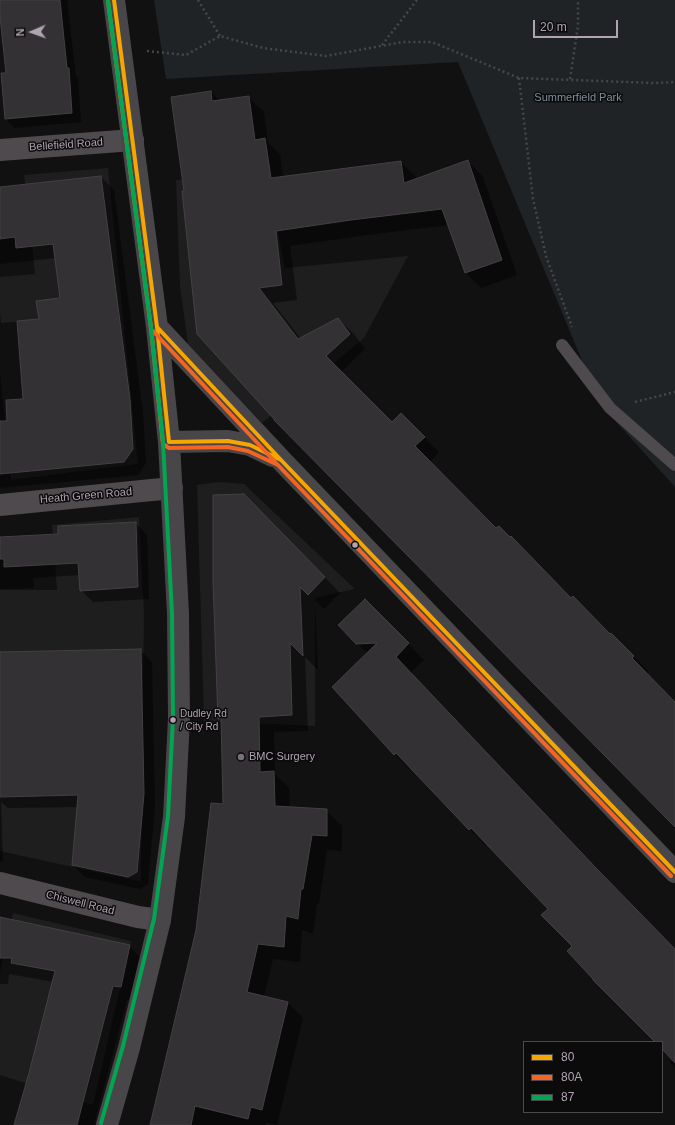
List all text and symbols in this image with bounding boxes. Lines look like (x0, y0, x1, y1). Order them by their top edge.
north arrow (12, 12, 52, 52)
scale bar (535, 12, 620, 38)
text: 20 m (540, 20, 567, 34)
text: N (14, 28, 26, 37)
park label: Summerfield Park (534, 91, 622, 105)
street label: Bellefield Road (29, 136, 103, 154)
street label: Heath Green Road (39, 485, 133, 507)
unlabelled marker (350, 540, 360, 550)
place label: Dudley Rd / City Rd (180, 708, 227, 732)
marker: Dudley Rd / City Rd (168, 715, 178, 725)
place label: BMC Surgery (249, 750, 315, 764)
marker: BMC Surgery (236, 752, 246, 762)
street label: Chiswell Road (44, 888, 116, 918)
legend (523, 1041, 663, 1113)
text: 80 (561, 1050, 574, 1064)
text: 80A (561, 1070, 582, 1084)
text: 87 (561, 1090, 574, 1104)

